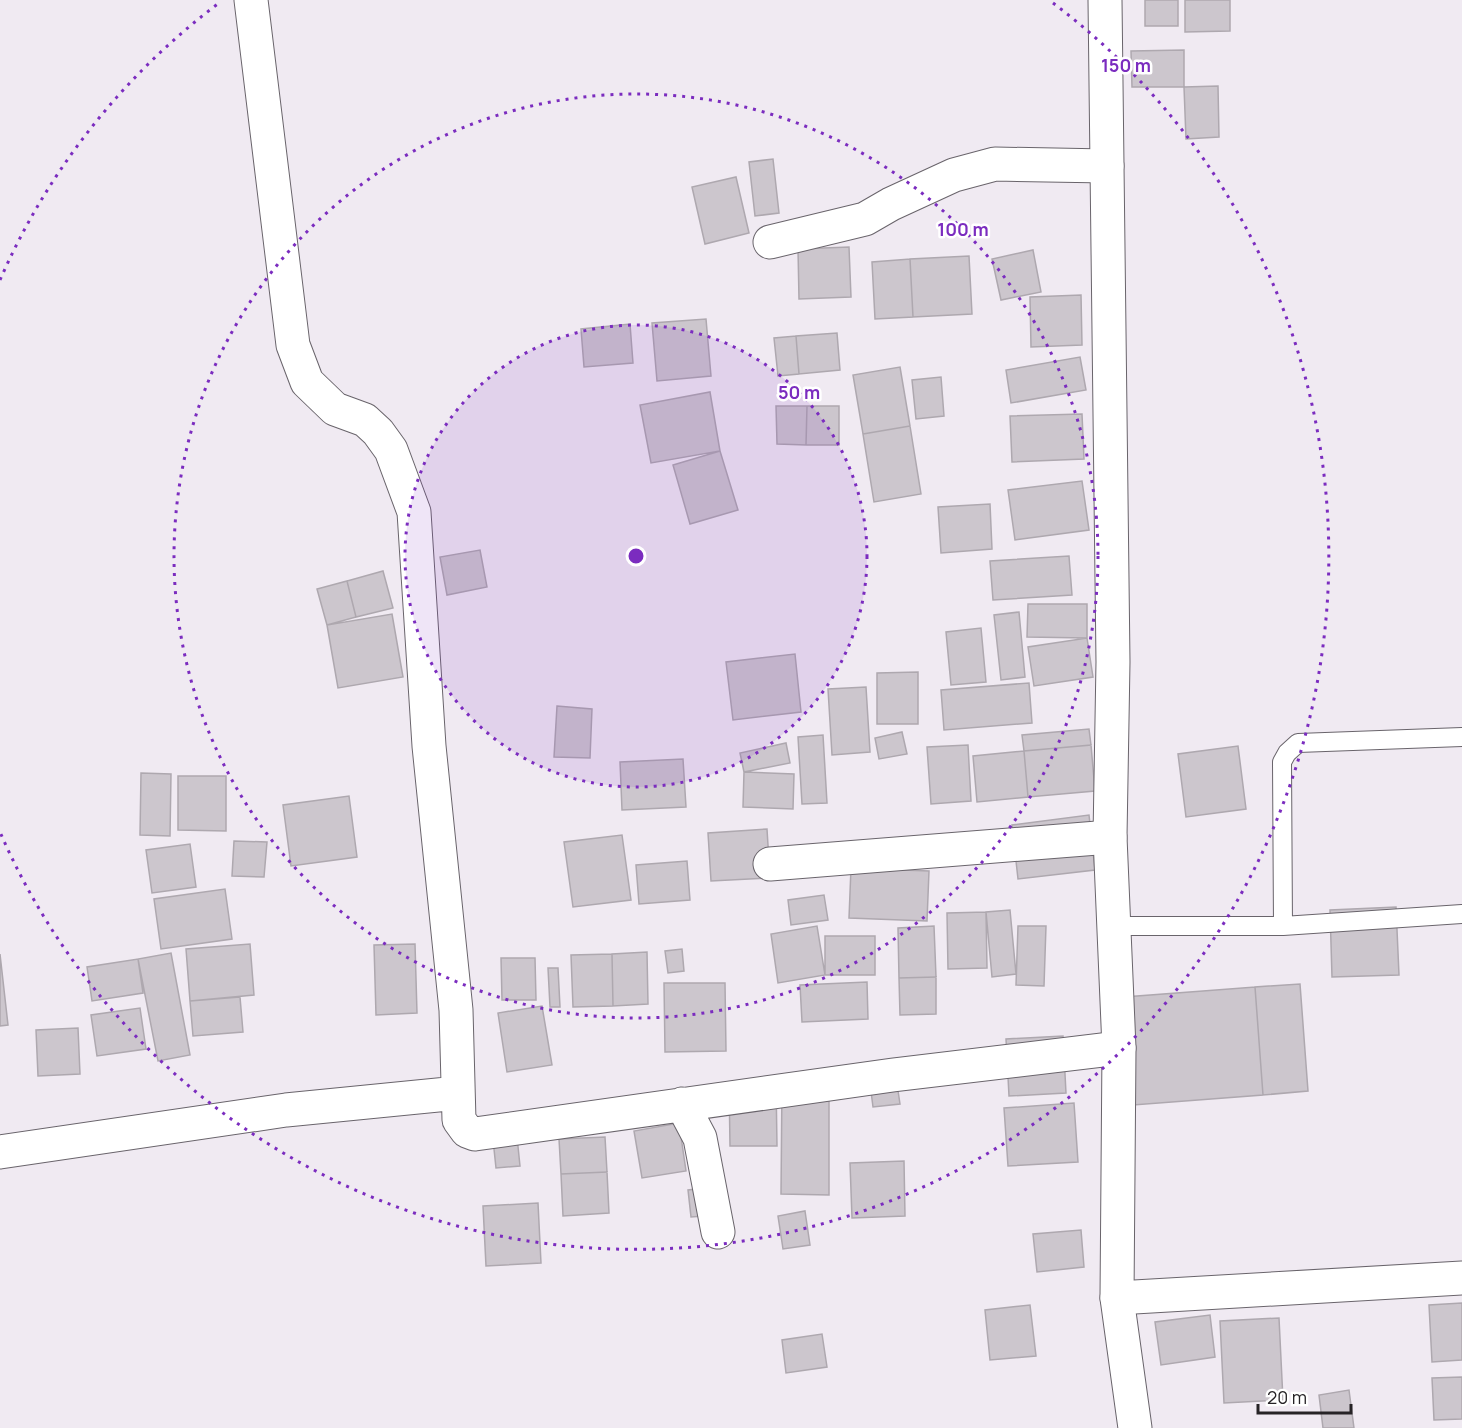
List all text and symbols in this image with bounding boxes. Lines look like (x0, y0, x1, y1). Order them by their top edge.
text: 150 m (1101, 53, 1151, 77)
text: 100 m (937, 217, 989, 241)
text: 50 m (778, 380, 820, 404)
centre of rings (626, 546, 646, 566)
scale bar (1258, 1377, 1351, 1415)
text: 20 m (1267, 1385, 1307, 1409)

